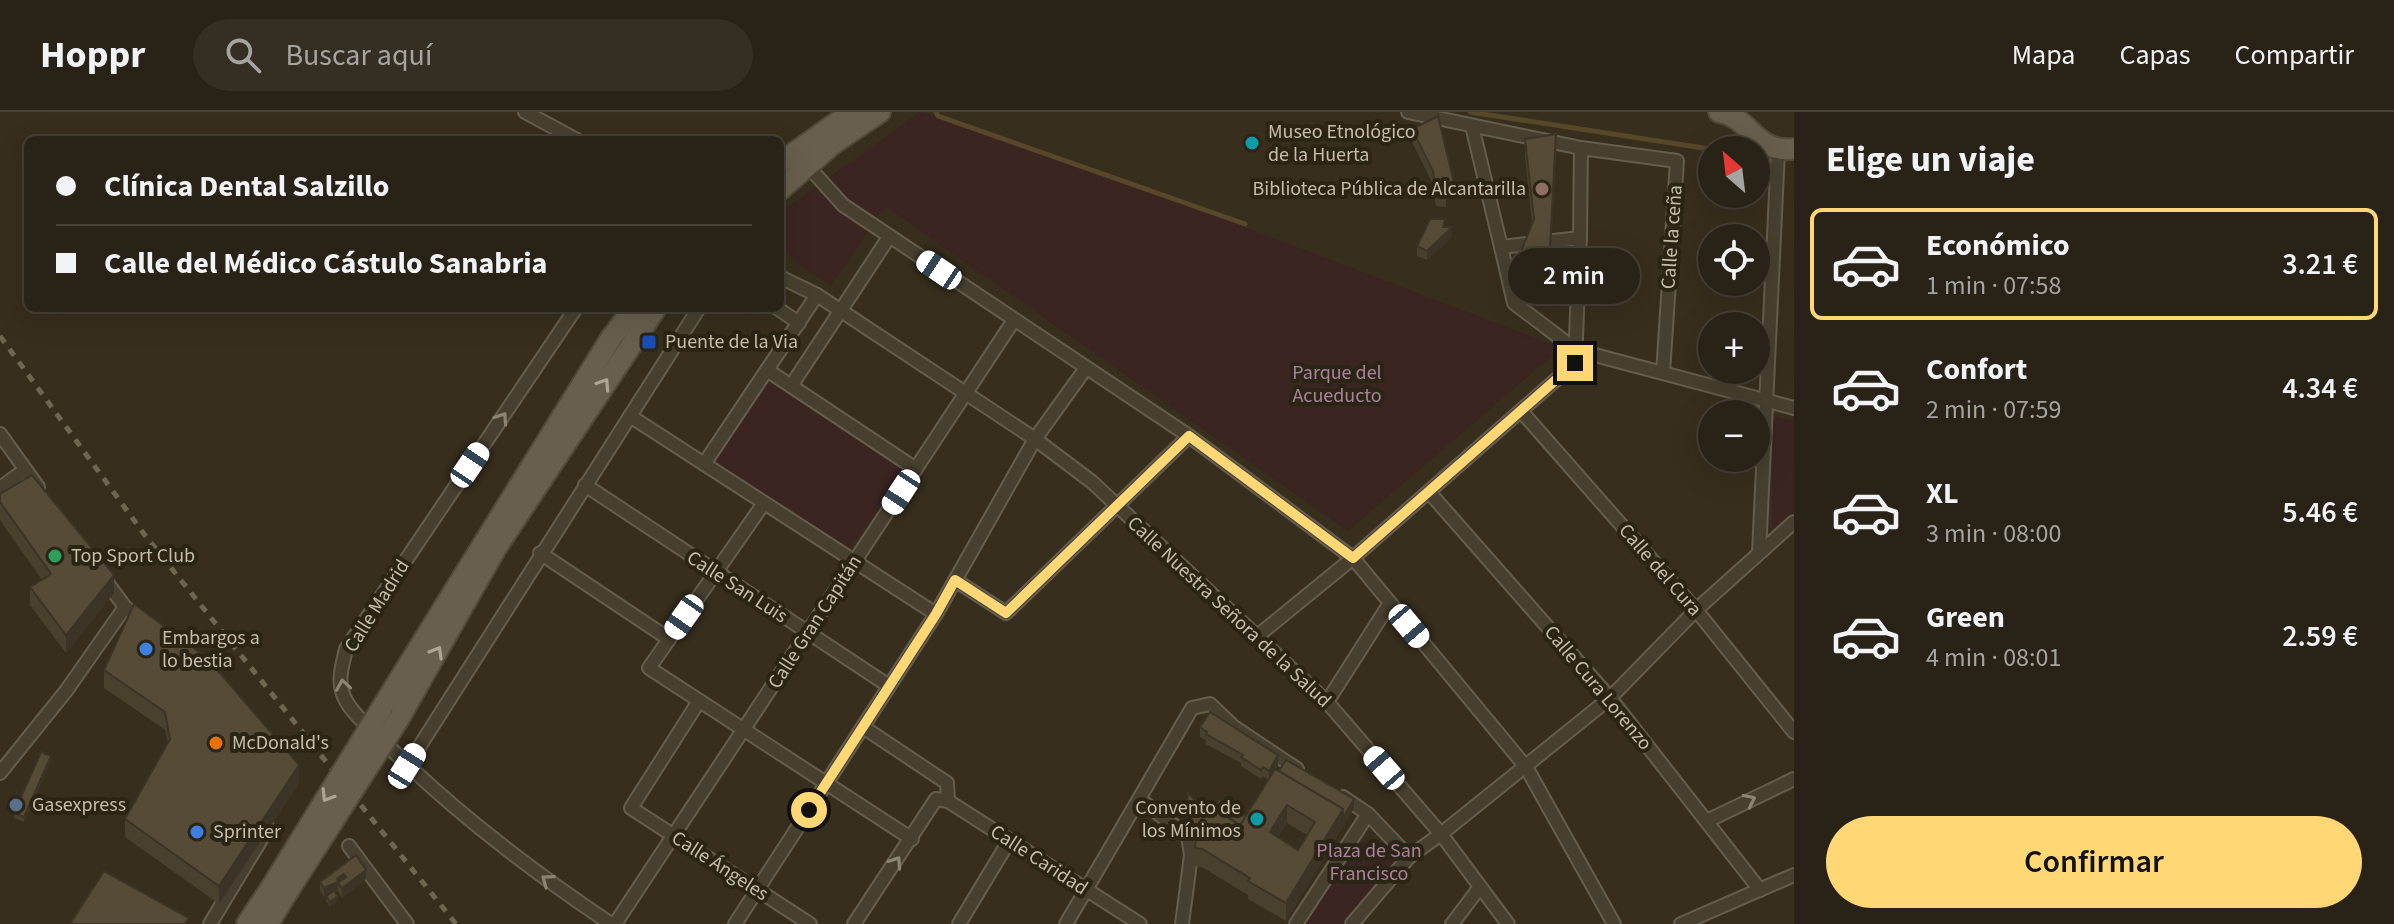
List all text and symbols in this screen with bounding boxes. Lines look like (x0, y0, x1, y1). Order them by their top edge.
search box (193, 19, 753, 91)
text: Hoppr (40, 28, 145, 82)
icon: search (221, 33, 265, 77)
text: Buscar aquí (285, 34, 432, 77)
text: Mapa (2012, 35, 2075, 75)
text: Capas (2119, 35, 2191, 75)
text: Compartir (2235, 35, 2354, 75)
place label: Museo Etnológico de la Huerta (1268, 118, 1416, 169)
marker: Museo Etnológico de la Huerta (1243, 134, 1261, 152)
text: Elige un viaje (1826, 134, 2035, 185)
north arrow (1698, 136, 1770, 208)
map controls (1698, 136, 1770, 472)
text: Clínica Dental Salzillo (104, 165, 389, 208)
place label: Biblioteca Pública de Alcantarilla (1253, 175, 1526, 203)
marker: Biblioteca Pública de Alcantarilla (1533, 180, 1551, 198)
street label: Calle la ceña (1654, 184, 1690, 290)
button: locate (1698, 224, 1770, 296)
text: Económico (1926, 224, 2070, 267)
icon: car (1830, 228, 1902, 300)
text: Calle del Médico Cástulo Sanabria (104, 242, 547, 285)
text: 3.21 € (2282, 243, 2358, 286)
car (912, 247, 966, 293)
callout: 2 min (1509, 247, 1641, 303)
text: 2 min (1543, 257, 1605, 294)
text: 1 min · 07:58 (1926, 267, 2061, 304)
button: + (1698, 312, 1770, 384)
place label: Puente de la Via (665, 328, 798, 356)
marker: Puente de la Via (640, 333, 658, 351)
route end (1557, 345, 1593, 381)
text: Confort (1926, 348, 2027, 391)
icon: car (1830, 352, 1902, 424)
park label: Parque del Acueducto (1292, 359, 1382, 410)
text: 4.34 € (2282, 367, 2358, 410)
one-way arrow (594, 378, 609, 393)
text: 2 min · 07:59 (1926, 391, 2061, 428)
button: − (1698, 400, 1770, 472)
one-way arrow (492, 412, 507, 426)
car (447, 438, 493, 492)
car (878, 465, 924, 519)
text: XL (1926, 472, 1959, 515)
icon: car (1830, 476, 1902, 548)
text: 5.46 € (2282, 491, 2358, 534)
street label: Calle Nuestra Señora de la Salud (1121, 510, 1337, 714)
text: 3 min · 08:00 (1926, 515, 2061, 552)
street label: Calle del Cura (1612, 518, 1708, 622)
place label: Top Sport Club (71, 542, 195, 570)
street label: Calle San Luis (681, 544, 793, 630)
marker: Top Sport Club (46, 547, 64, 565)
street label: Calle Gran Capitán (761, 550, 869, 694)
street label: Calle Madrid (337, 554, 417, 658)
car (660, 590, 708, 644)
text: Green (1926, 596, 2005, 639)
car (1384, 600, 1434, 652)
icon: car (1830, 600, 1902, 672)
text: 2.59 € (2282, 615, 2358, 658)
street label: Calle Cura Lorenzo (1537, 620, 1659, 756)
place label: Embargos a lo bestia (162, 624, 260, 675)
text: 4 min · 08:01 (1926, 639, 2061, 676)
marker: Embargos a lo bestia (137, 640, 155, 658)
one-way arrow (427, 646, 443, 661)
one-way arrow (335, 678, 352, 692)
place label: McDonald's (232, 729, 329, 757)
marker: McDonald's (207, 734, 225, 752)
car (384, 739, 430, 793)
car (1359, 742, 1409, 794)
one-way arrow (322, 787, 337, 802)
place label: Gasexpress (32, 791, 126, 819)
route start (791, 792, 827, 828)
place label: Convento de los Mínimos (1135, 794, 1241, 845)
one-way arrow (1742, 794, 1757, 810)
marker: Gasexpress (7, 796, 25, 814)
marker: Convento de los Mínimos (1248, 810, 1266, 828)
button: Confirmar (1826, 816, 2362, 908)
place label: Sprinter (213, 818, 281, 846)
street label: Calle Caridad (985, 818, 1093, 902)
marker: Sprinter (188, 823, 206, 841)
street label: Calle Ángeles (666, 824, 774, 908)
park label: Plaza de San Francisco (1316, 837, 1422, 888)
one-way arrow (886, 857, 901, 871)
one-way arrow (541, 875, 555, 890)

